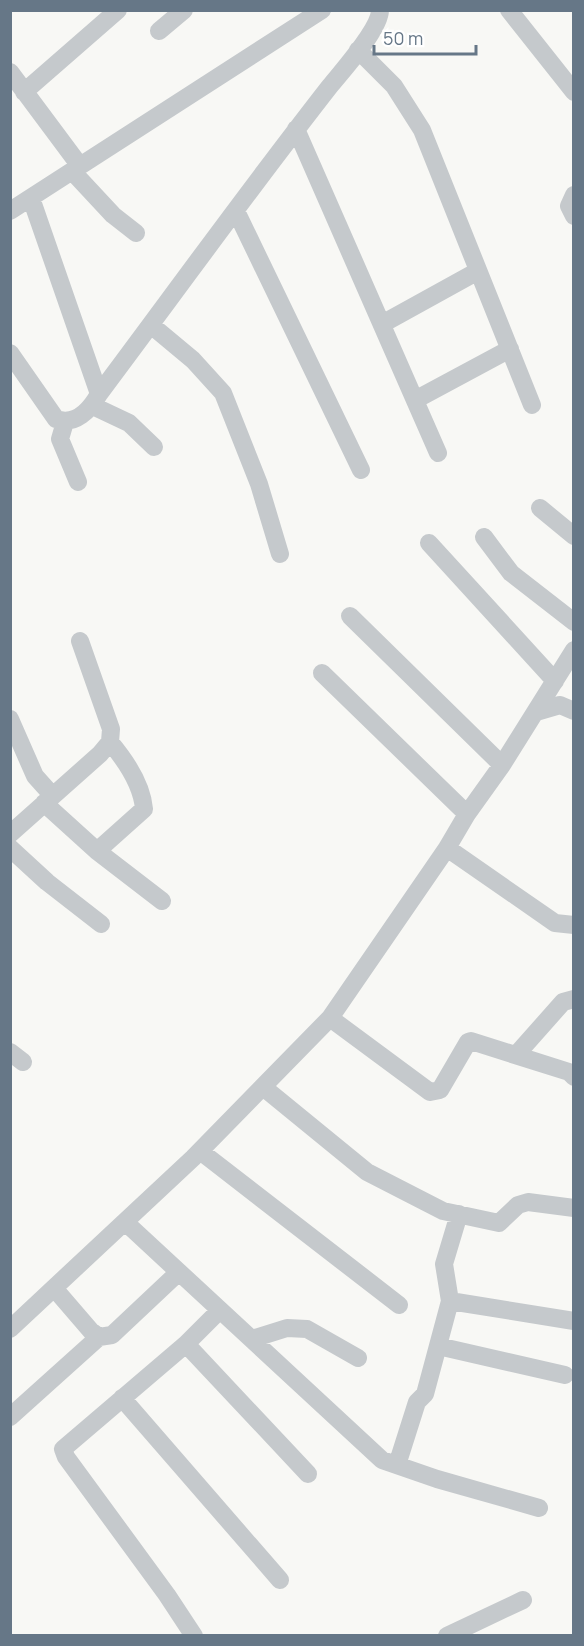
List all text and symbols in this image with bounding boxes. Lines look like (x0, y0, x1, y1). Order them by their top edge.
scale bar (374, 18, 476, 56)
text: 50 m (383, 26, 423, 50)

